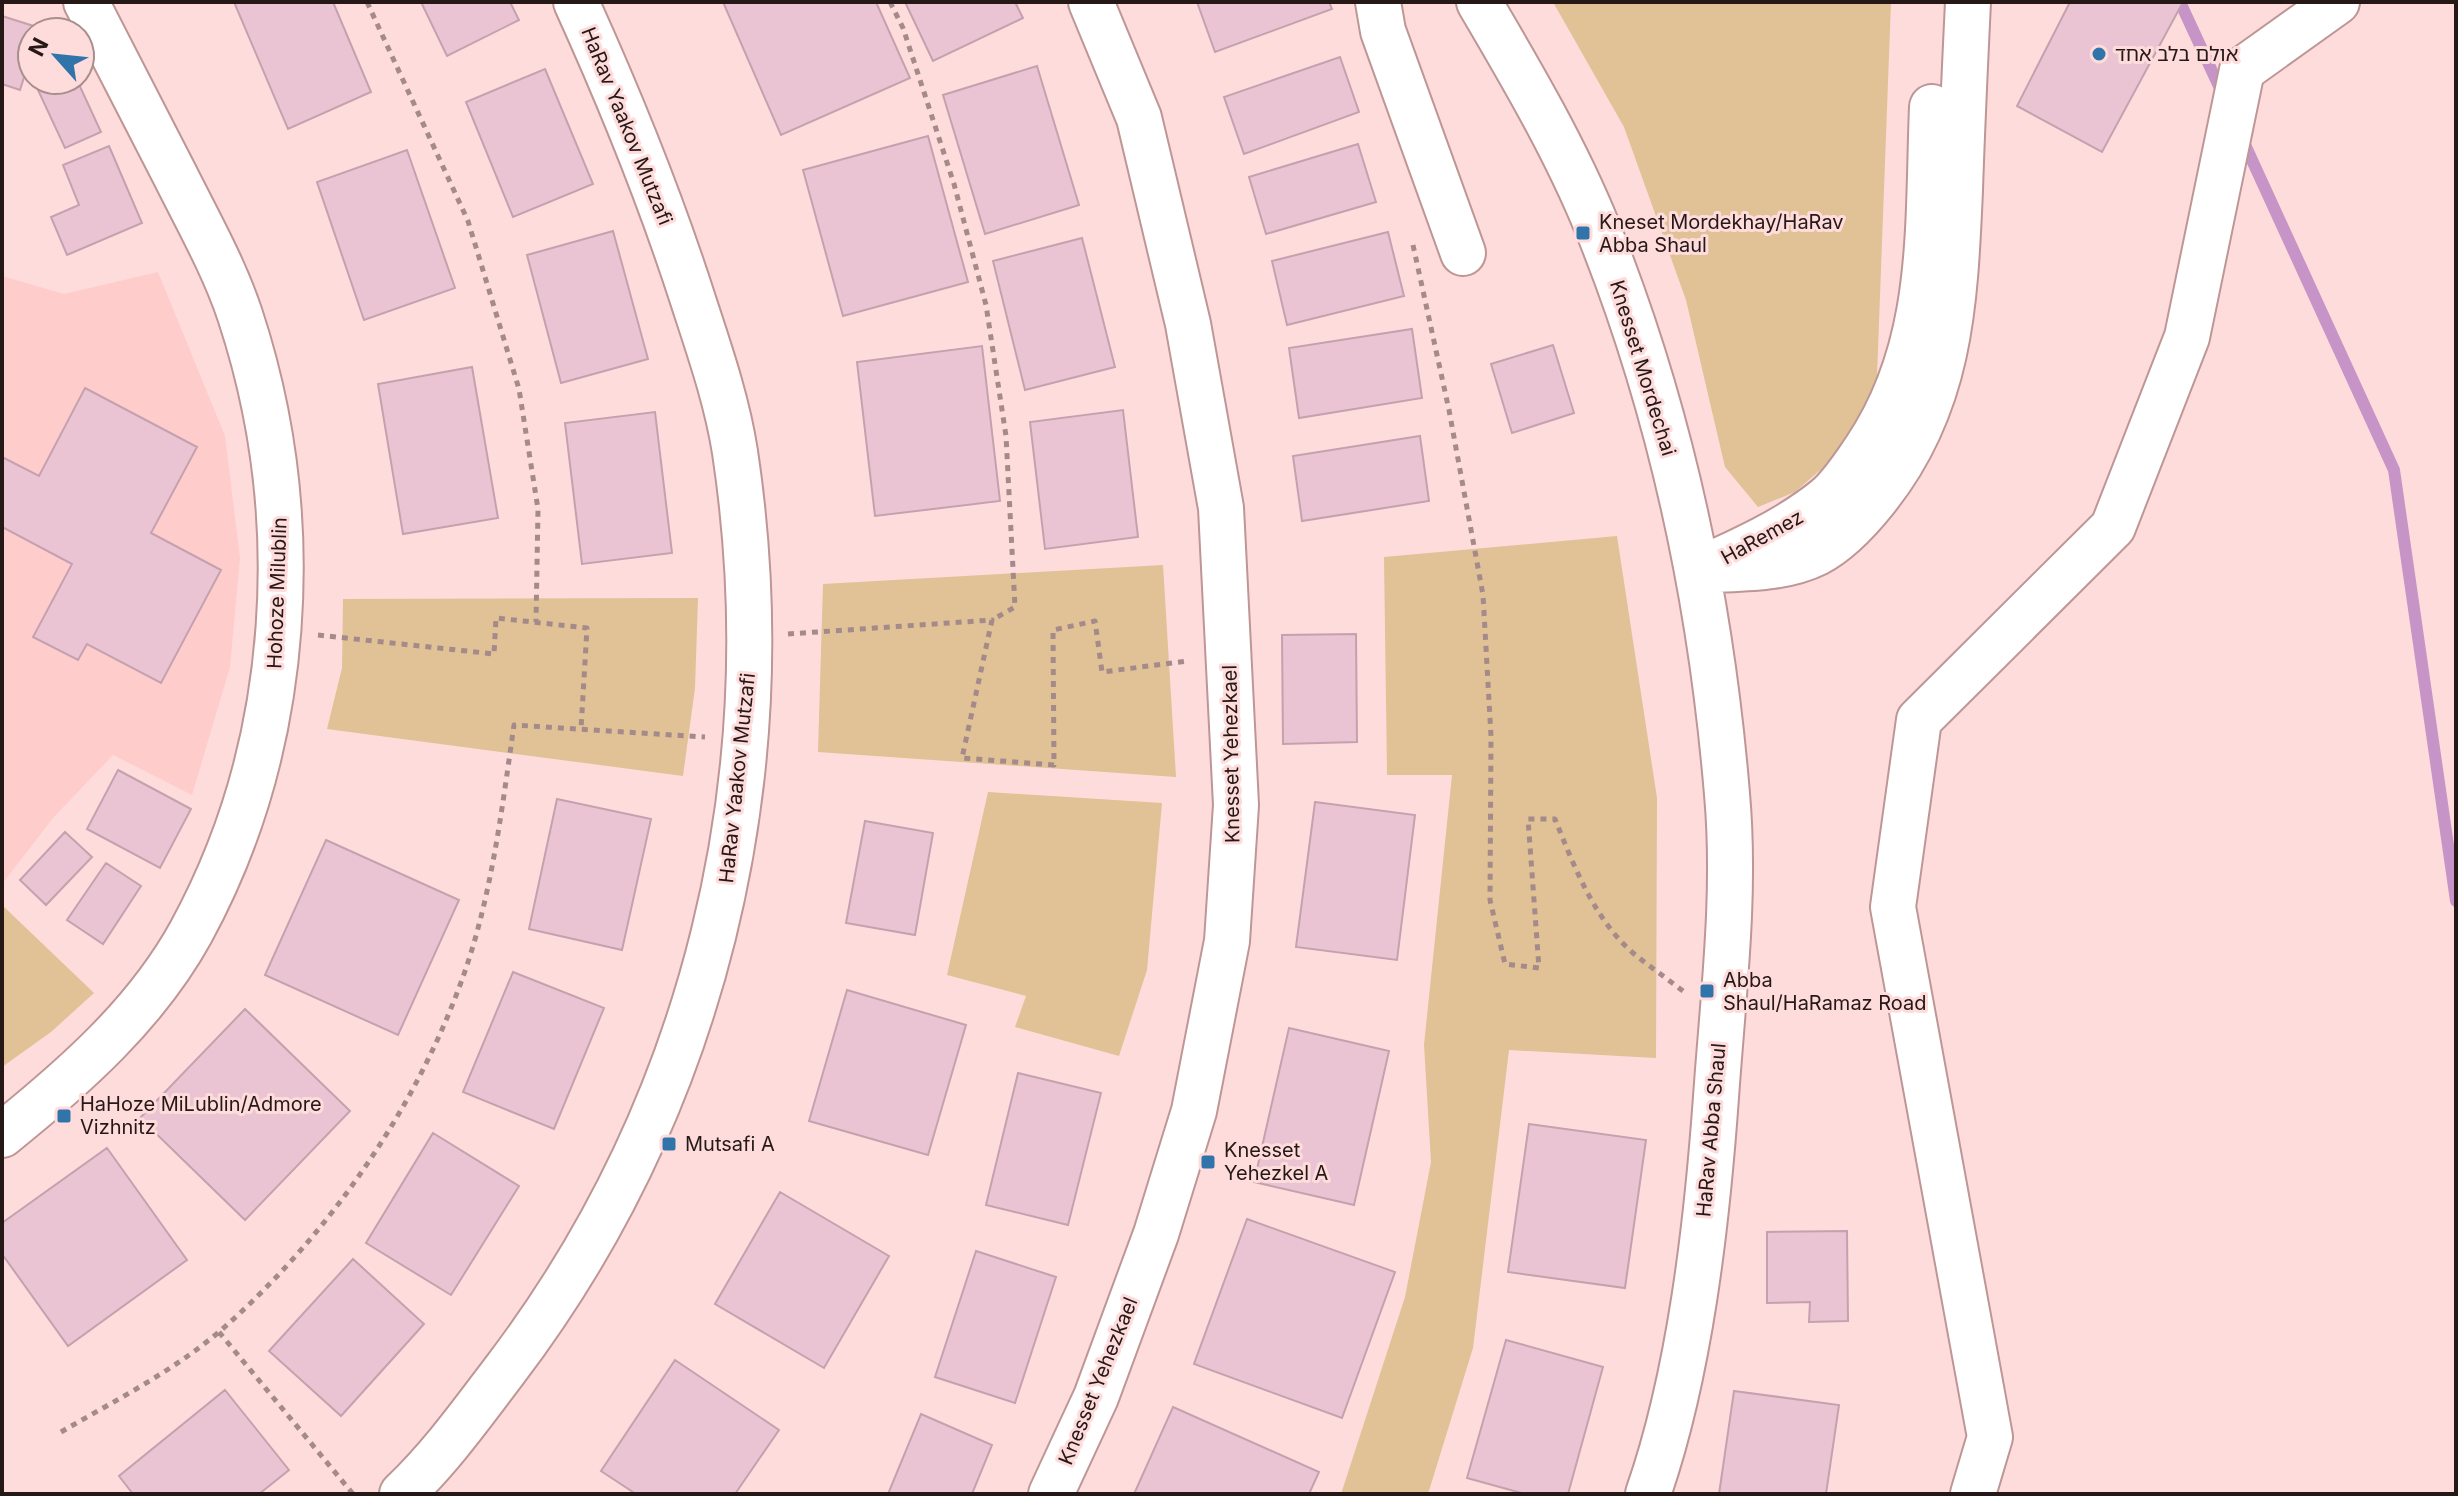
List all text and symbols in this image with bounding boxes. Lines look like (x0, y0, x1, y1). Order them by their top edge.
north arrow (16, 16, 96, 96)
street label: HaRav Yaakov Mutzafi (576, 24, 678, 228)
text: N (23, 34, 54, 60)
place label: אולם בלב אחד (2115, 42, 2238, 66)
marker: אולם בלב אחד (2090, 45, 2108, 63)
place label: Kneset Mordekhay/HaRav Abba Shaul (1599, 210, 1844, 257)
marker: Kneset Mordekhay/HaRav Abba Shaul (1574, 224, 1592, 242)
street label: Knesset Mordechai (1605, 277, 1681, 459)
street label: HaRemez (1717, 505, 1807, 569)
street label: Hohoze Milublin (262, 517, 292, 669)
street label: Knesset Yehezkael (1217, 665, 1245, 843)
street label: HaRav Yaakov Mutzafi (714, 672, 760, 884)
place label: Abba Shaul/HaRamaz Road (1723, 968, 1927, 1015)
marker: Abba Shaul/HaRamaz Road (1698, 982, 1716, 1000)
street label: HaRav Abba Shaul (1691, 1042, 1731, 1218)
place label: HaHoze MiLublin/Admore Vizhnitz (80, 1092, 322, 1139)
marker: HaHoze MiLublin/Admore Vizhnitz (55, 1107, 73, 1125)
place label: Mutsafi A (685, 1132, 775, 1156)
marker: Mutsafi A (660, 1135, 678, 1153)
place label: Knesset Yehezkel A (1224, 1138, 1329, 1185)
marker: Knesset Yehezkel A (1199, 1153, 1217, 1171)
street label: Knesset Yehezkael (1053, 1294, 1143, 1468)

